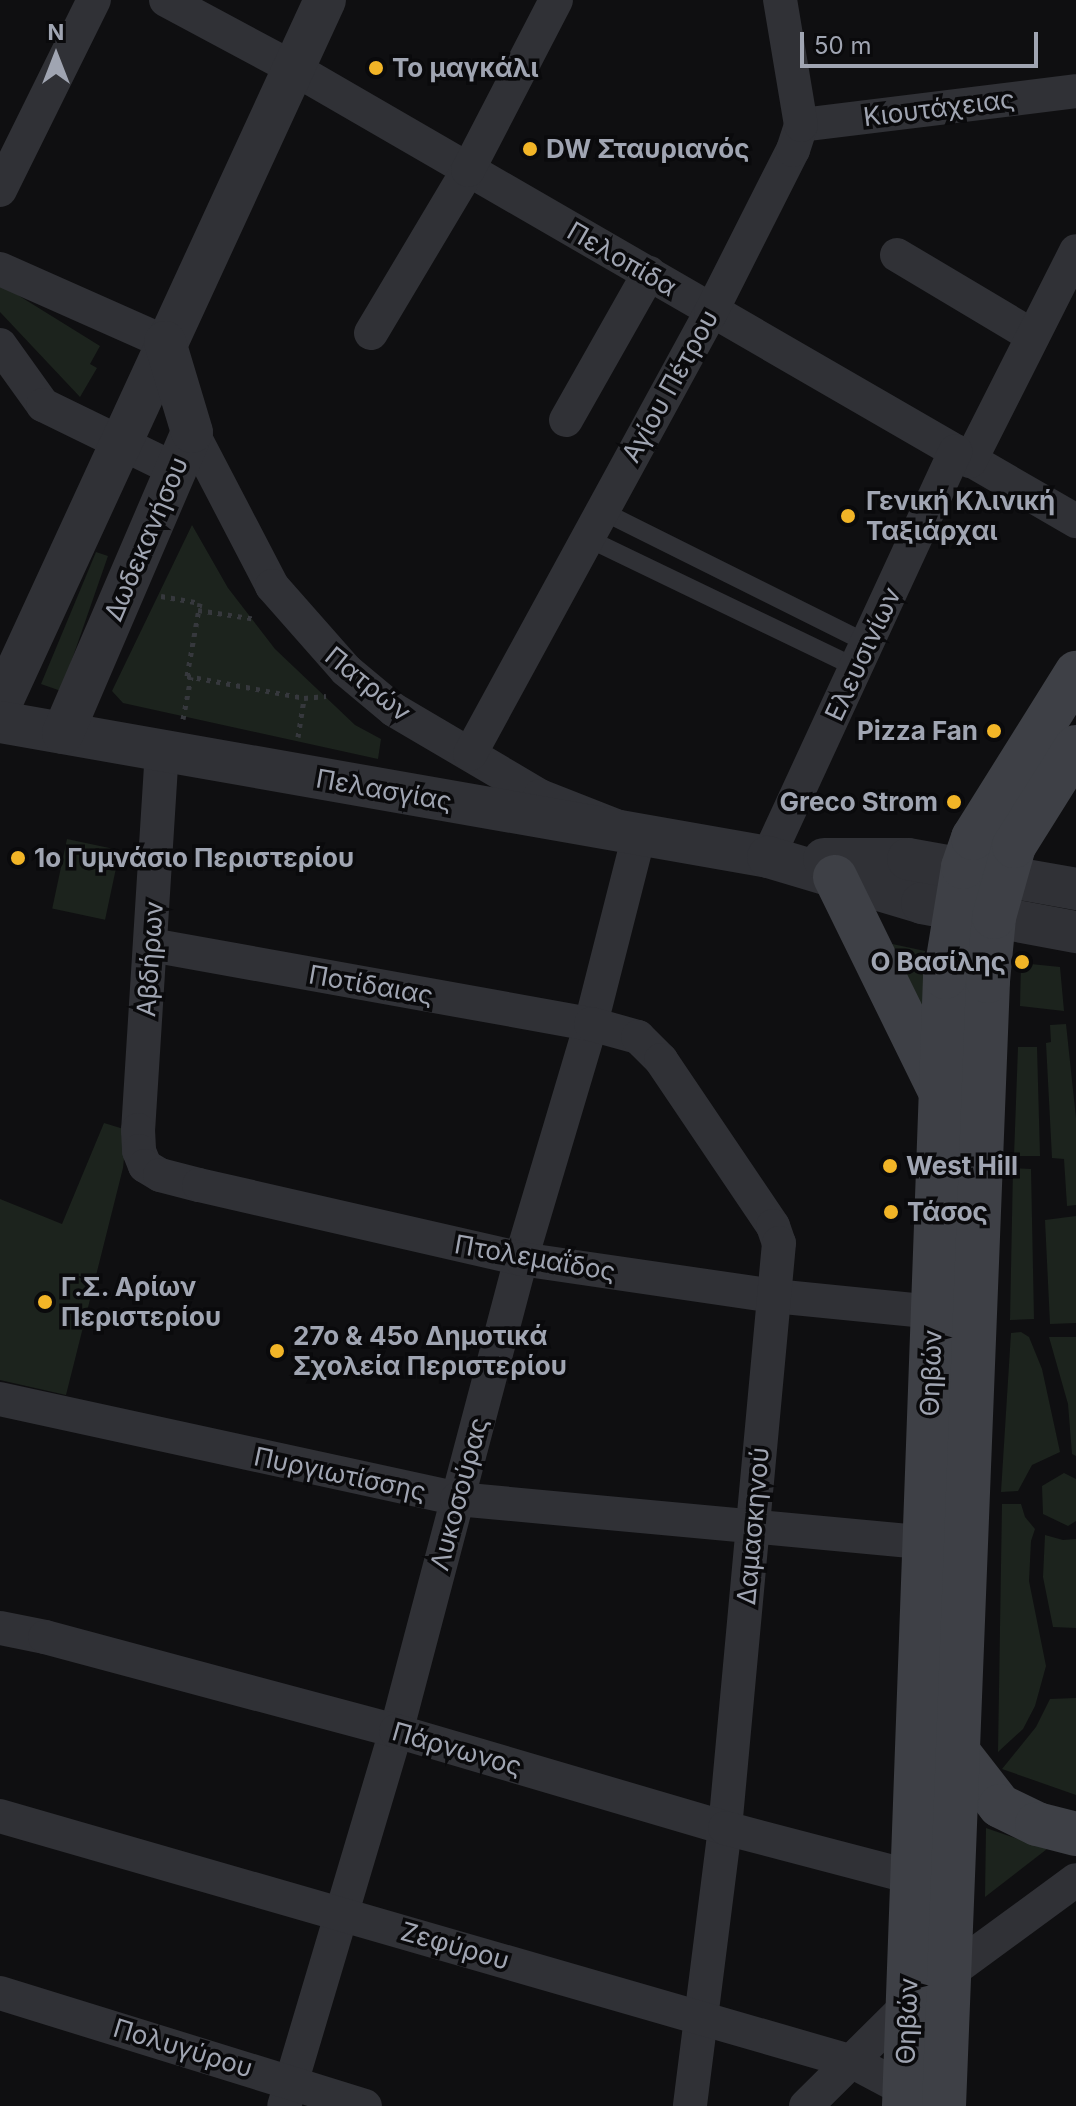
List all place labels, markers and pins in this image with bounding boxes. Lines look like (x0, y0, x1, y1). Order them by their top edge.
place label: Το μαγκάλι (392, 52, 538, 84)
marker: Το μαγκάλι (367, 59, 385, 77)
place label: DW Σταυριανός (546, 133, 750, 165)
marker: DW Σταυριανός (521, 140, 539, 158)
place label: Γενική Κλινική Ταξιάρχαι (866, 485, 1055, 546)
marker: Γενική Κλινική Ταξιάρχαι (837, 505, 859, 527)
place label: Pizza Fan (857, 715, 978, 747)
marker: Pizza Fan (985, 722, 1003, 740)
place label: Greco Strom (779, 786, 938, 818)
marker: Greco Strom (945, 793, 963, 811)
place label: 1ο Γυμνάσιο Περιστερίου (34, 842, 354, 874)
marker: 1ο Γυμνάσιο Περιστερίου (9, 849, 27, 867)
place label: Ο Βασίλης (870, 946, 1006, 978)
marker: Ο Βασίλης (1013, 953, 1031, 971)
place label: West Hill (906, 1150, 1018, 1182)
marker: West Hill (881, 1157, 899, 1175)
place label: Τάσος (907, 1196, 988, 1228)
marker: Τάσος (882, 1203, 900, 1221)
place label: Γ.Σ. Αρίων Περιστερίου (61, 1271, 221, 1332)
marker: Γ.Σ. Αρίων Περιστερίου (36, 1293, 54, 1311)
place label: 27ο & 45ο Δημοτικά Σχολεία Περιστερίου (293, 1320, 567, 1382)
marker: 27ο & 45ο Δημοτικά Σχολεία Περιστερίου (268, 1342, 286, 1360)

